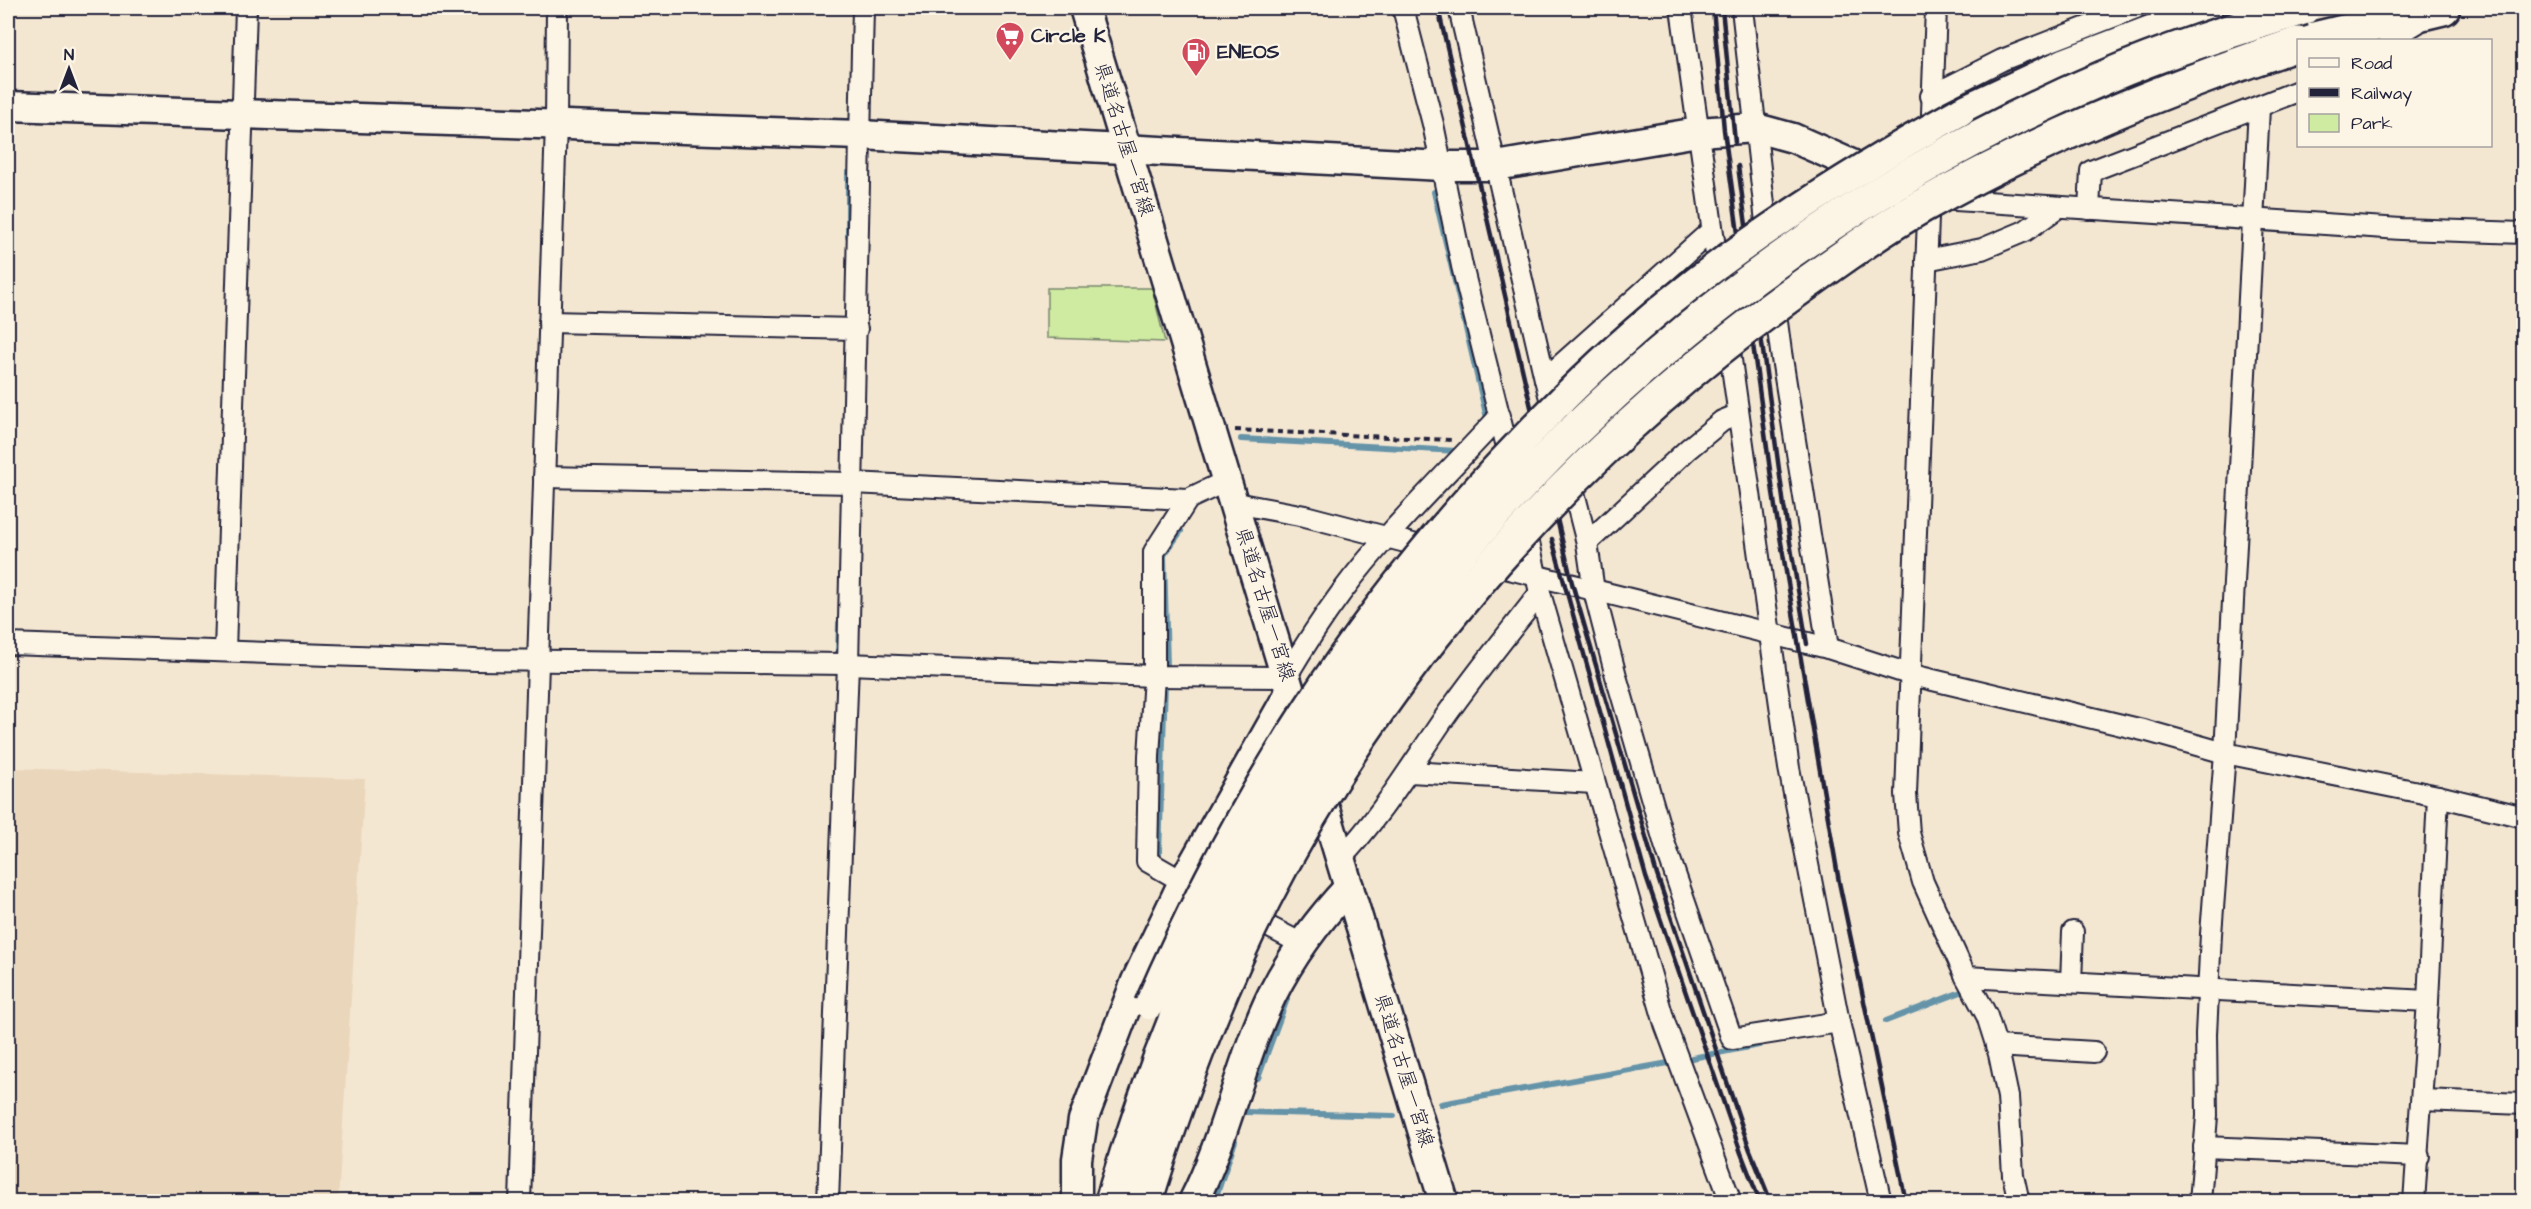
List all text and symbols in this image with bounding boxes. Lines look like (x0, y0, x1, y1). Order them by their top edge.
supermarket icon: Circle K (994, 20, 1026, 62)
place label: Circle K (1031, 22, 1107, 50)
fuel station icon: ENEOS (1180, 36, 1212, 78)
place label: ENEOS (1217, 38, 1280, 66)
north arrow (39, 39, 99, 99)
legend (2297, 39, 2492, 147)
text: N (64, 44, 74, 66)
text: Road (2351, 51, 2392, 76)
street label: 県道名古屋一宮線 (1087, 58, 1161, 220)
text: Railway (2351, 81, 2412, 107)
text: Park (2351, 111, 2393, 136)
street label: 県道名古屋一宮線 (1228, 523, 1302, 685)
street label: 県道名古屋一宮線 (1367, 989, 1441, 1151)

